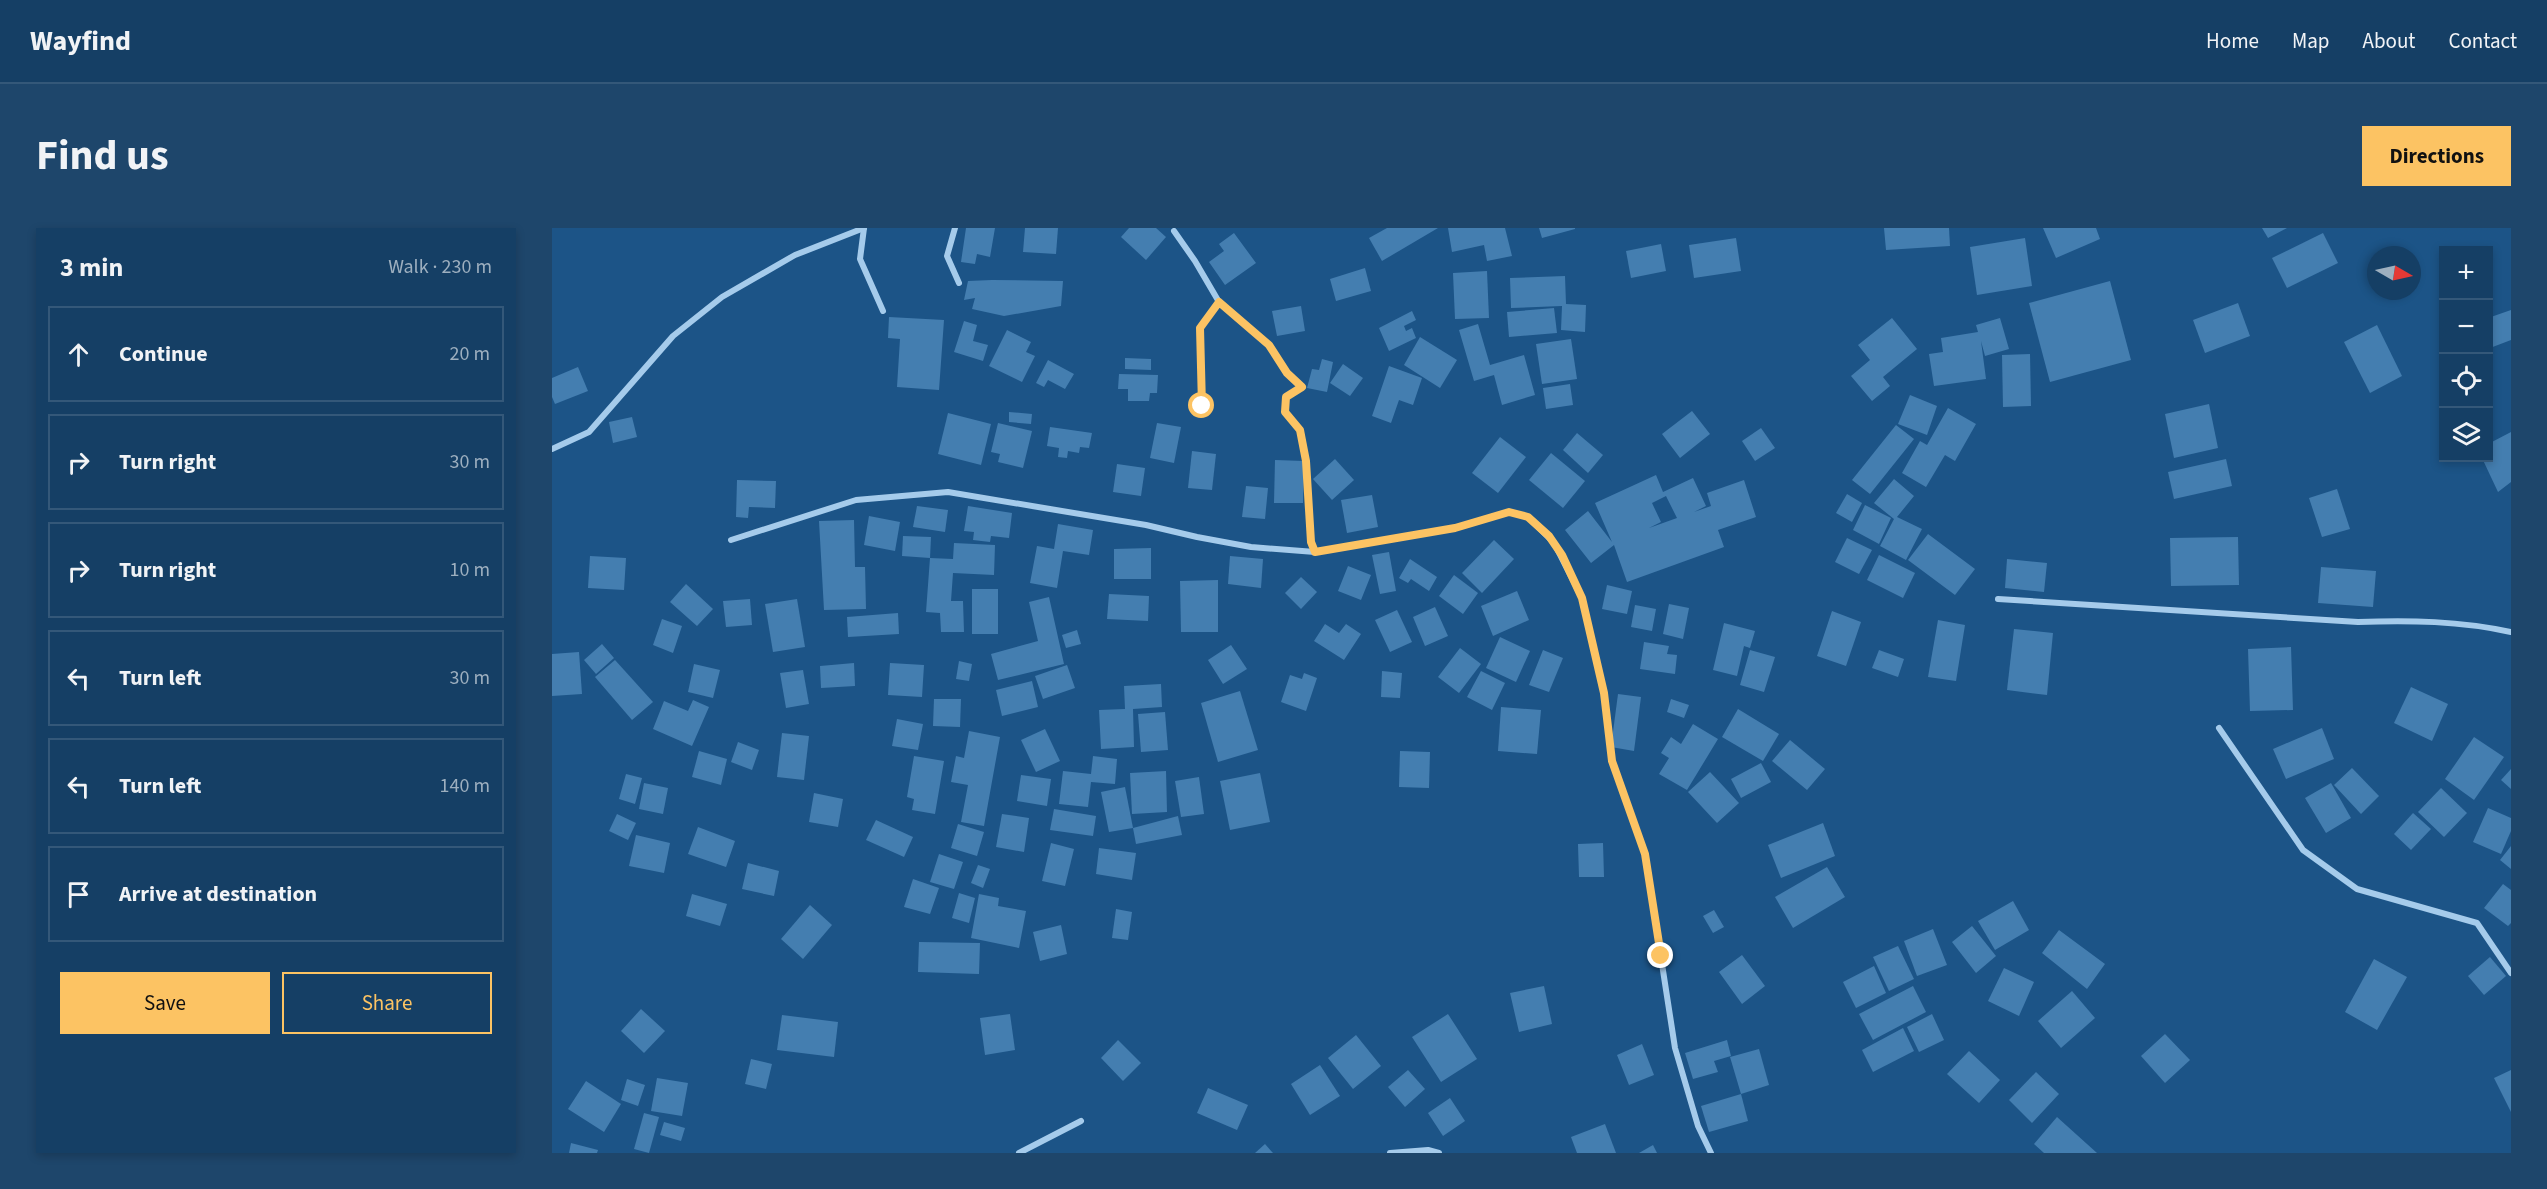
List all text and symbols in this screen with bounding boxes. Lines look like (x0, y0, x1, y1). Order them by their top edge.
text: Wayfind (30, 21, 131, 61)
text: Home (2206, 26, 2259, 56)
text: Map (2292, 26, 2330, 56)
text: About (2363, 26, 2415, 56)
text: Contact (2448, 26, 2517, 56)
text: Find us (36, 126, 169, 186)
button: Directions (2362, 126, 2511, 186)
north arrow (2367, 246, 2421, 300)
map controls (2439, 246, 2493, 462)
button: + (2439, 246, 2493, 300)
text: 3 min (60, 249, 123, 286)
text: Walk · 230 m (388, 253, 492, 281)
button: − (2439, 300, 2493, 354)
icon: ahead (62, 338, 95, 371)
text: Continue (119, 338, 208, 370)
text: 20 m (450, 340, 490, 368)
button: locate (2439, 354, 2493, 408)
route start (1188, 392, 1214, 418)
button: layers (2439, 408, 2493, 462)
icon: right (62, 446, 95, 479)
text: Turn right (119, 446, 216, 478)
text: 30 m (450, 448, 490, 476)
icon: right (62, 554, 95, 587)
text: Turn right (119, 554, 216, 586)
text: 10 m (450, 556, 490, 584)
icon: left (62, 662, 95, 695)
text: Turn left (119, 662, 201, 694)
text: 30 m (450, 664, 490, 692)
icon: left (62, 770, 95, 803)
text: Turn left (119, 770, 201, 802)
text: 140 m (440, 772, 490, 800)
icon: arrive (62, 878, 95, 911)
text: Arrive at destination (119, 878, 317, 910)
route end (1647, 942, 1673, 968)
button: Save (60, 972, 270, 1034)
button: Share (282, 972, 492, 1034)

